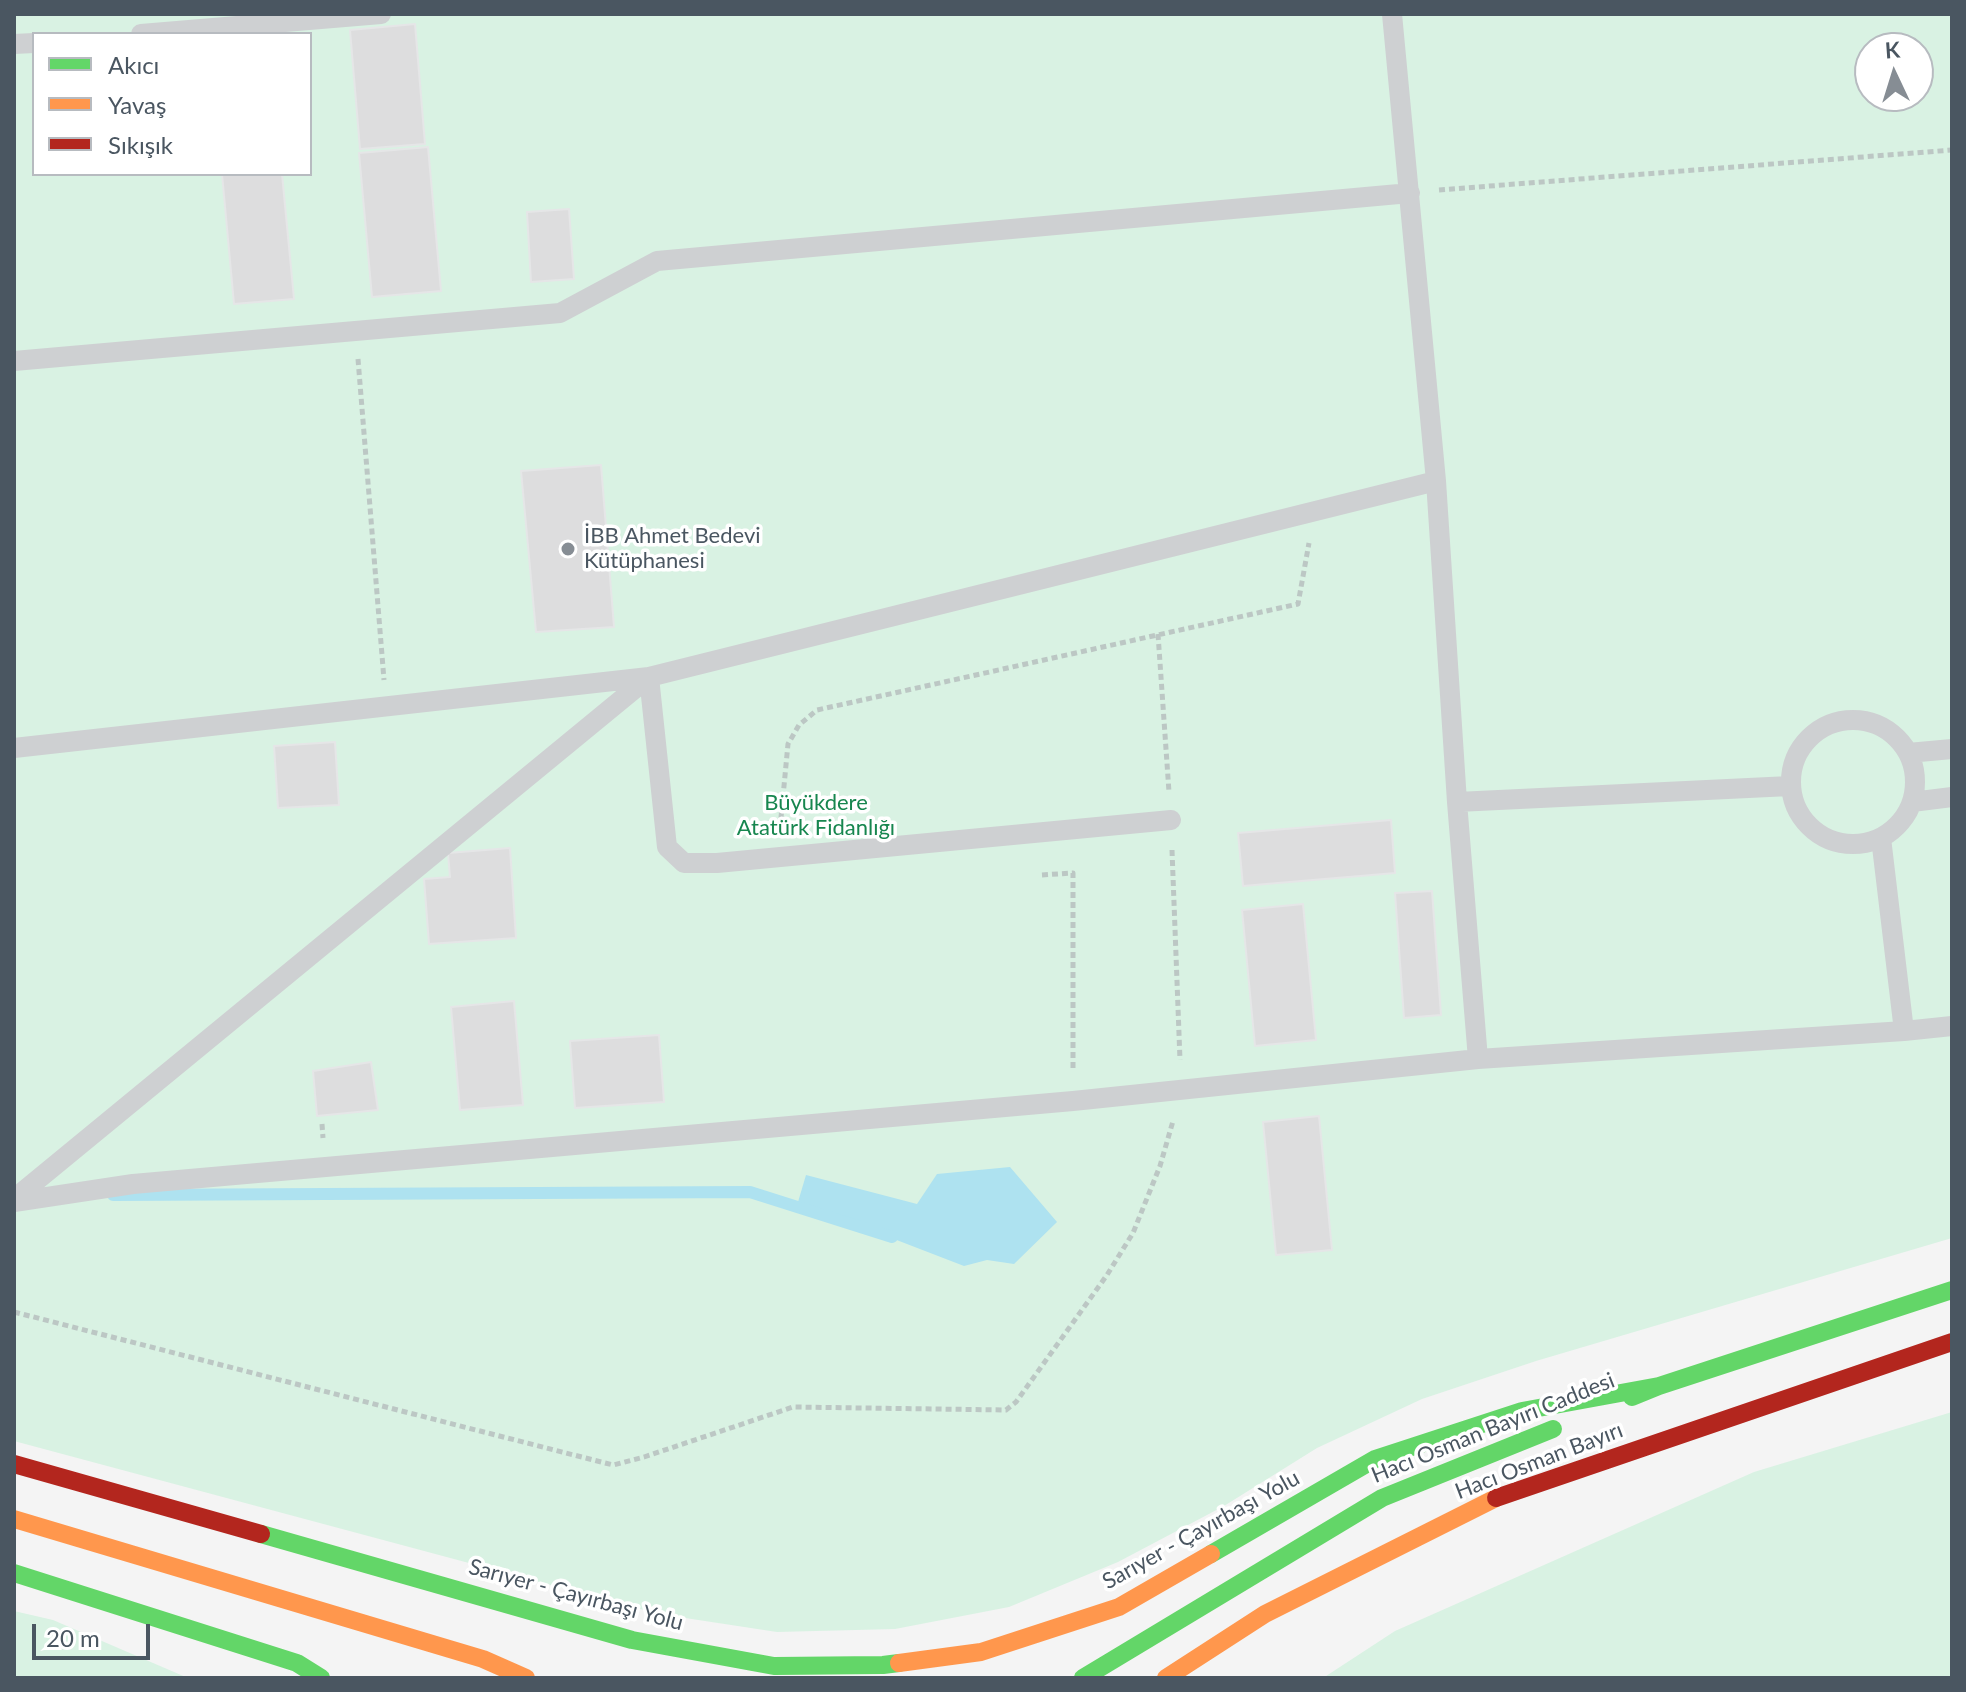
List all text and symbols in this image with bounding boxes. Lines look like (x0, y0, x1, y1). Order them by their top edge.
legend (32, 32, 312, 176)
north arrow (1854, 32, 1934, 112)
text: K (1884, 36, 1901, 64)
text: Akıcı (108, 50, 159, 79)
text: Yavaş (108, 90, 166, 119)
text: Sıkışık (108, 130, 173, 159)
place label: İBB Ahmet Bedevi Kütüphanesi (584, 523, 761, 574)
marker: İBB Ahmet Bedevi Kütüphanesi (559, 540, 577, 558)
park label: Büyükdere Atatürk Fidanlığı (737, 790, 895, 842)
street label: Hacı Osman Bayırı Caddesi (1368, 1367, 1618, 1489)
street label: Hacı Osman Bayırı (1451, 1417, 1627, 1505)
street label: Sarıyer - Çayırbaşı Yolu (1098, 1465, 1304, 1595)
street label: Sarıyer - Çayırbaşı Yolu (466, 1554, 686, 1636)
scale bar (36, 1608, 154, 1658)
text: 20 m (46, 1623, 100, 1652)

